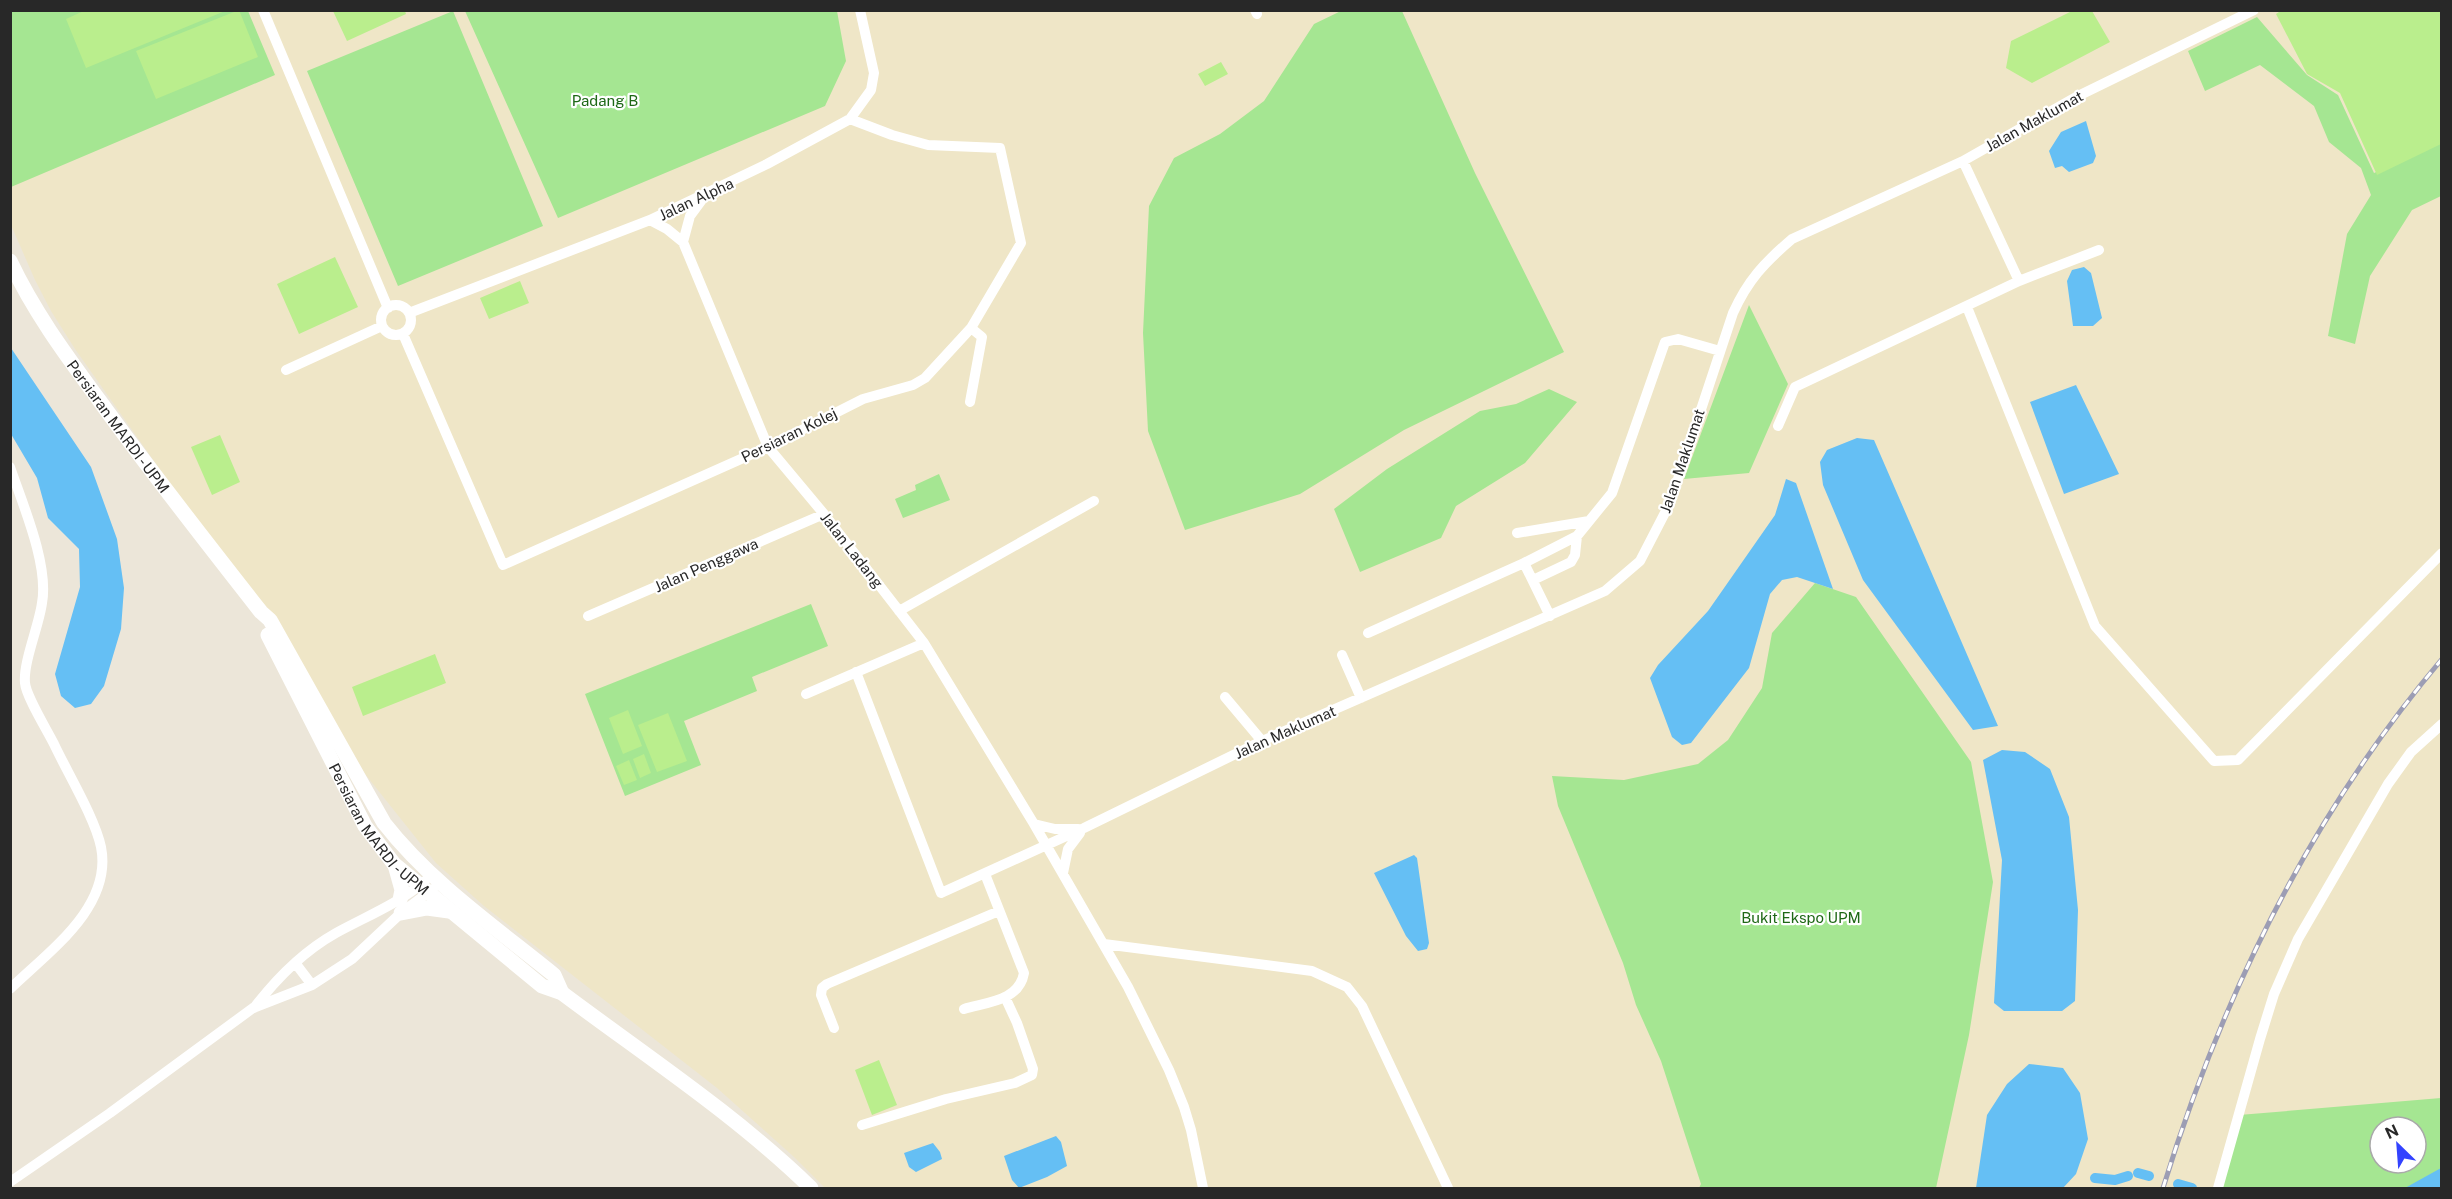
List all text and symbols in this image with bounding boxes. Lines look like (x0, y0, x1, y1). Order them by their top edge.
street label: Jalan Maklumat (1982, 87, 2086, 155)
park label: Padang B (572, 92, 638, 109)
street label: Jalan Alpha (656, 174, 736, 224)
street label: Persiaran MARDI - UPM (64, 357, 173, 496)
street label: Persiaran Kolej (738, 404, 840, 466)
street label: Jalan Maklumat (1656, 407, 1708, 515)
street label: Jalan Ladang (817, 509, 887, 591)
street label: Jalan Penggawa (651, 534, 761, 596)
street label: Jalan Maklumat (1232, 702, 1338, 762)
street label: Persiaran MARDI - UPM (326, 760, 433, 898)
park label: Bukit Ekspo UPM (1741, 909, 1861, 926)
north arrow (2368, 1115, 2428, 1175)
text: N (2382, 1121, 2402, 1143)

